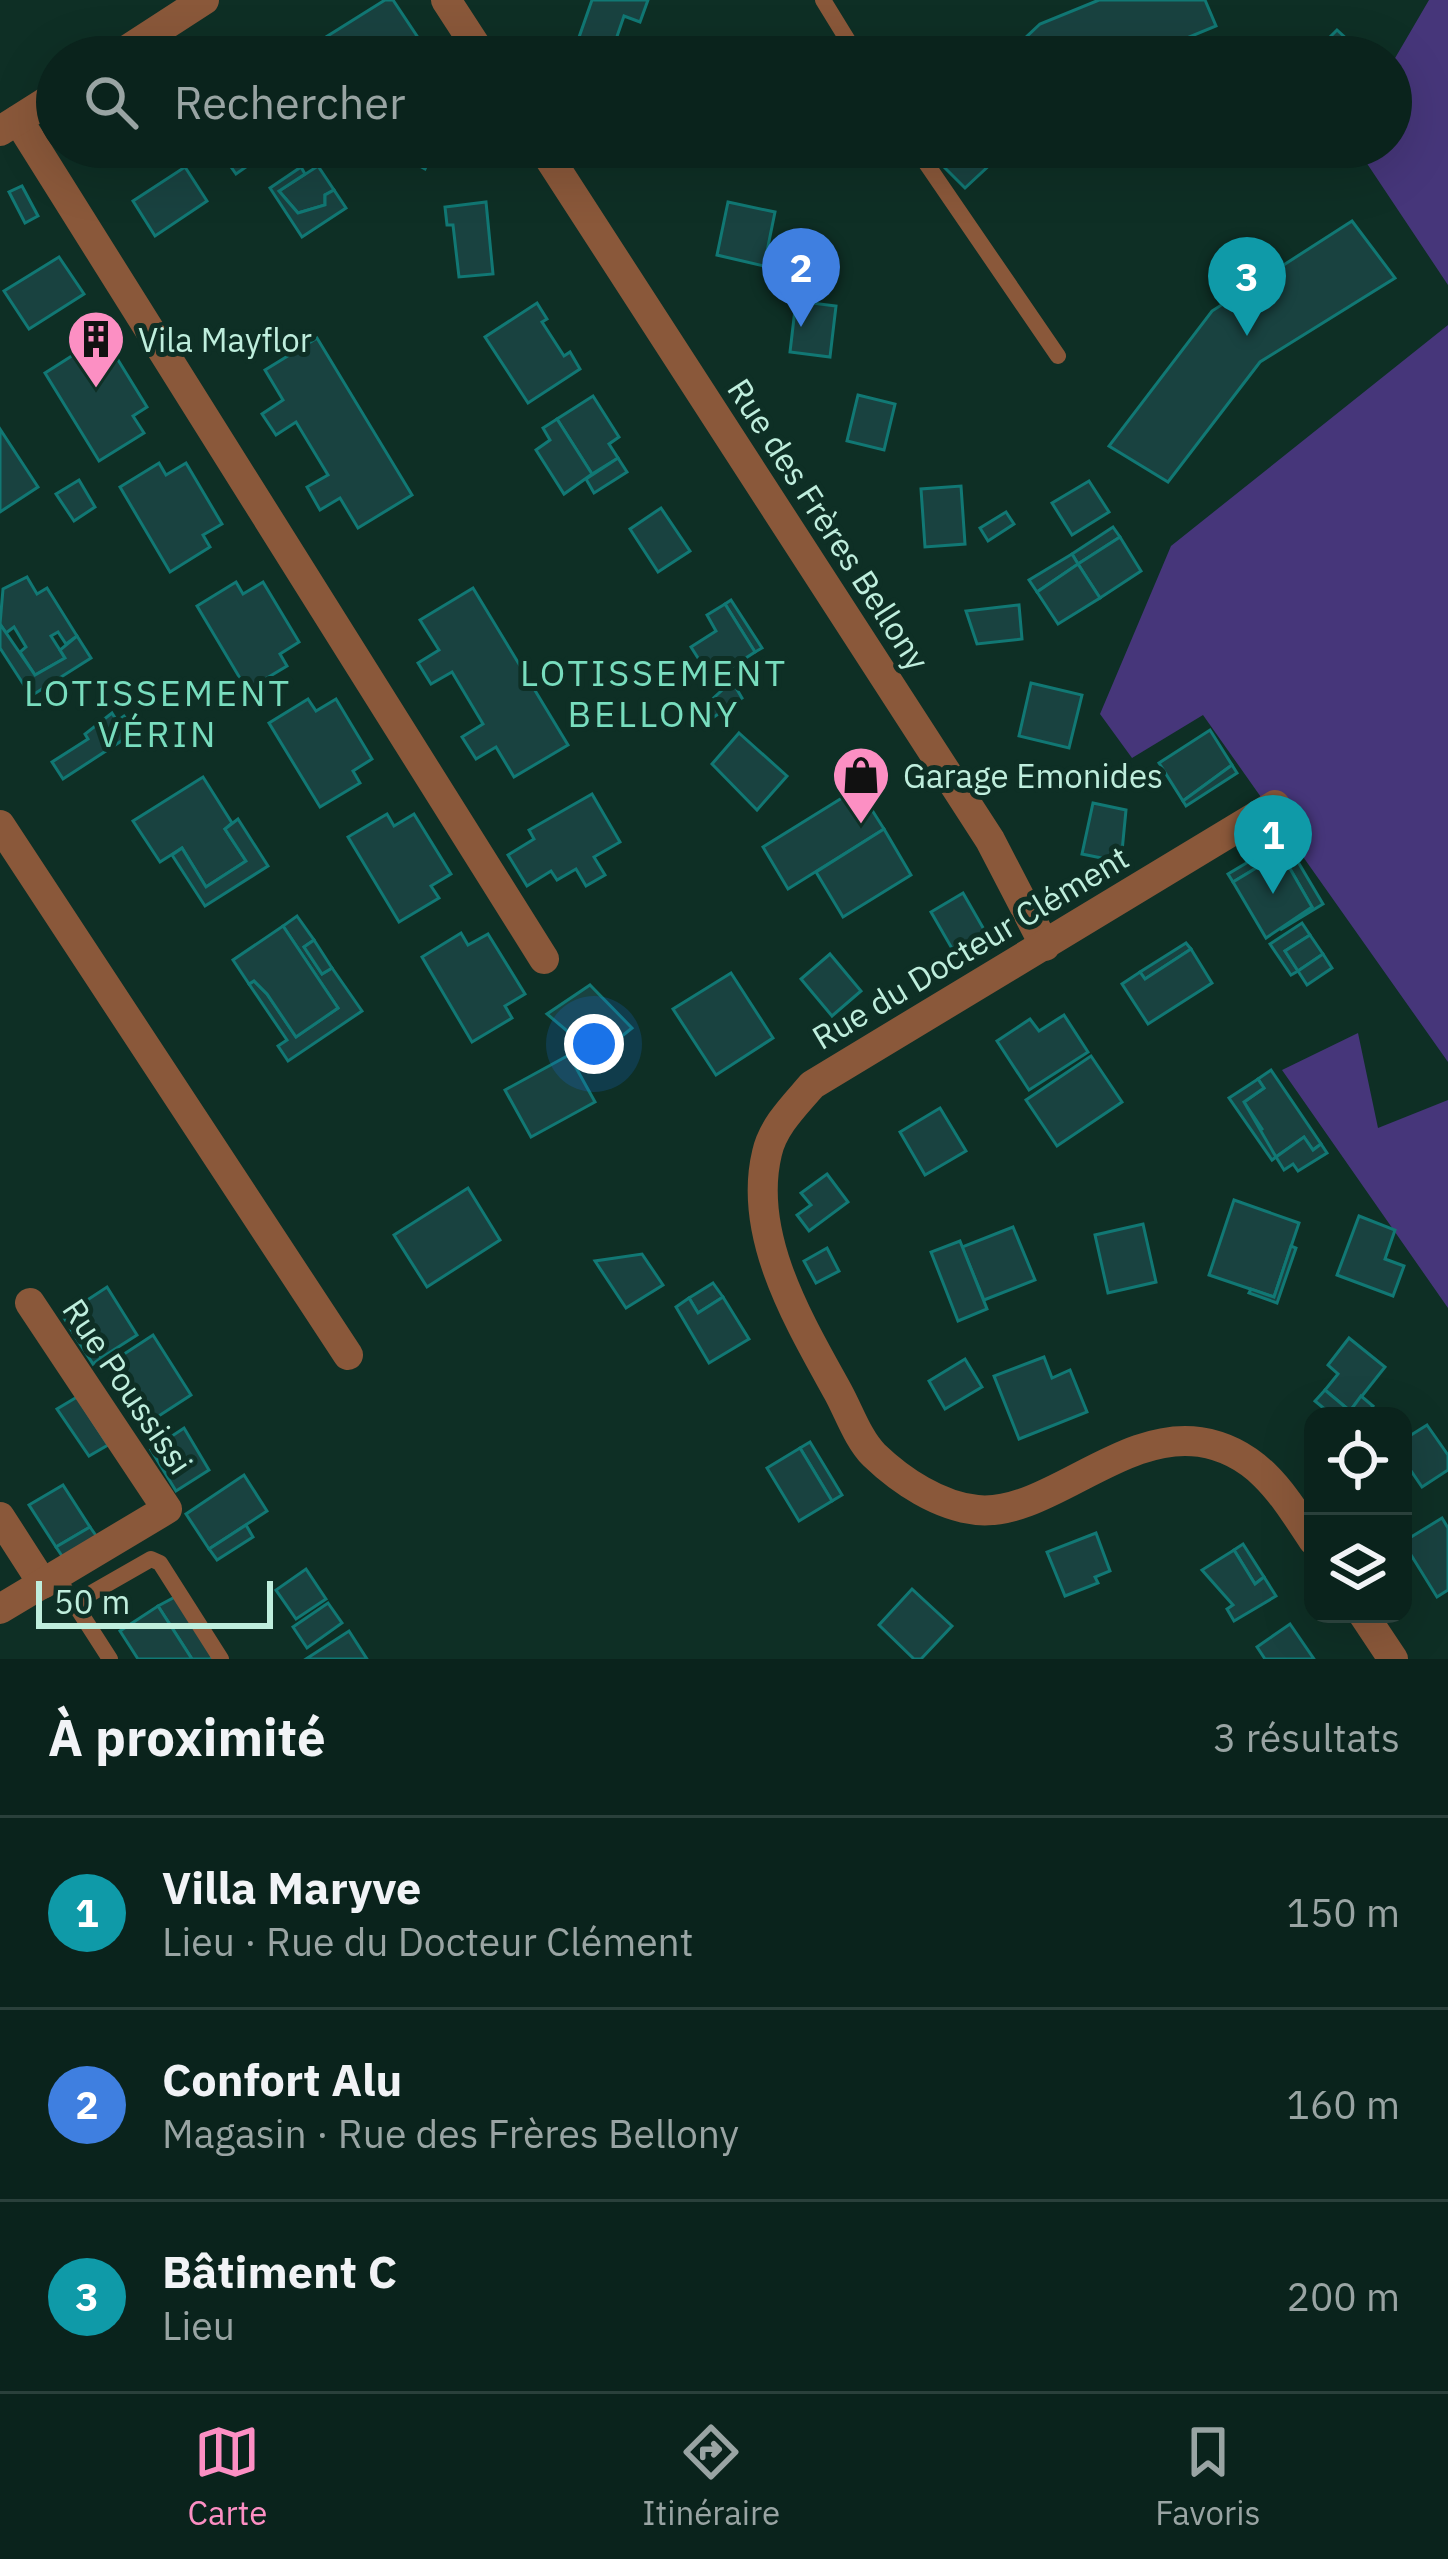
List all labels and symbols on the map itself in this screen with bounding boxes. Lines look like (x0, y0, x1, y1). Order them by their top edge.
pin: 2 (762, 228, 840, 327)
pin: 3 (1208, 237, 1286, 336)
building icon: Vila Mayflor (65, 308, 127, 390)
place label: Vila Mayflor (138, 318, 312, 361)
street label: Rue des Frères Bellony (719, 370, 939, 678)
district label: LOTISSEMENT BELLONY (520, 649, 788, 737)
district label: LOTISSEMENT VÉRIN (24, 669, 292, 757)
shop icon: Garage Emonides (830, 744, 892, 826)
place label: Garage Emonides (903, 754, 1163, 797)
pin: 1 (1234, 795, 1312, 894)
street label: Rue du Docteur Clément (804, 835, 1136, 1059)
your location (564, 1014, 624, 1074)
street label: Rue Poussissi (53, 1290, 203, 1482)
scale bar (36, 1575, 273, 1628)

